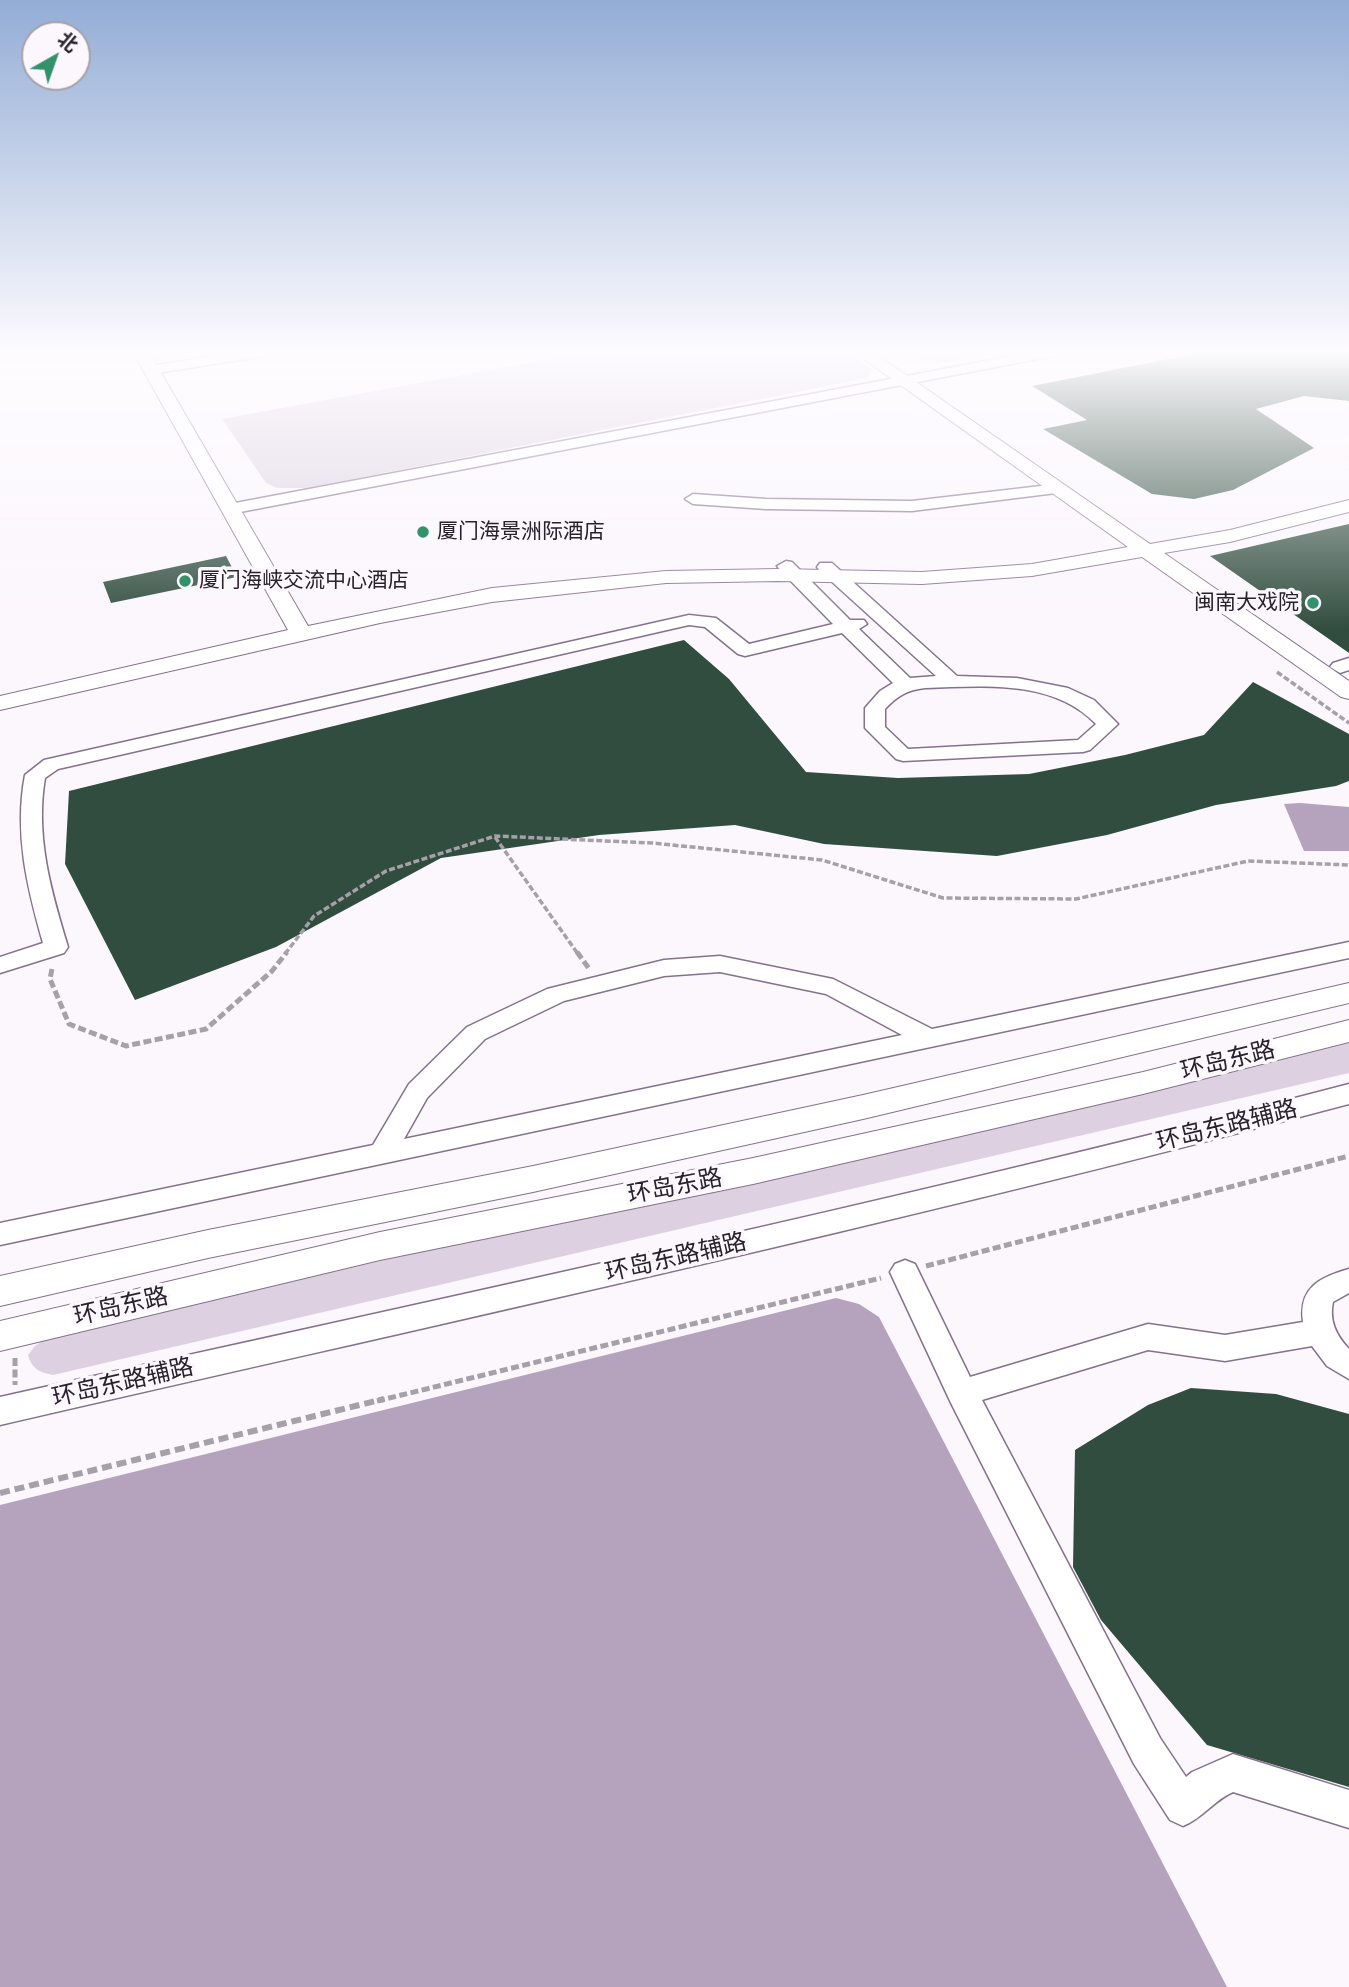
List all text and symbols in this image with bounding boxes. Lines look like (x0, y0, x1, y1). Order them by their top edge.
north arrow (21, 21, 91, 91)
text: 北 (53, 26, 83, 57)
place label: 厦门海景洲际酒店 (437, 519, 605, 545)
marker: 厦门海景洲际酒店 (415, 524, 431, 540)
place label: 厦门海峡交流中心酒店 (199, 568, 409, 594)
marker: 厦门海峡交流中心酒店 (177, 573, 193, 589)
place label: 闽南大戏院 (1194, 590, 1299, 616)
marker: 闽南大戏院 (1305, 595, 1321, 611)
street label: 环岛东路 (1178, 1035, 1278, 1087)
street label: 环岛东路辅路 (1154, 1095, 1300, 1157)
street label: 环岛东路 (625, 1164, 725, 1210)
street label: 环岛东路辅路 (603, 1228, 749, 1288)
street label: 环岛东路 (71, 1282, 171, 1332)
street label: 环岛东路辅路 (50, 1353, 196, 1413)

